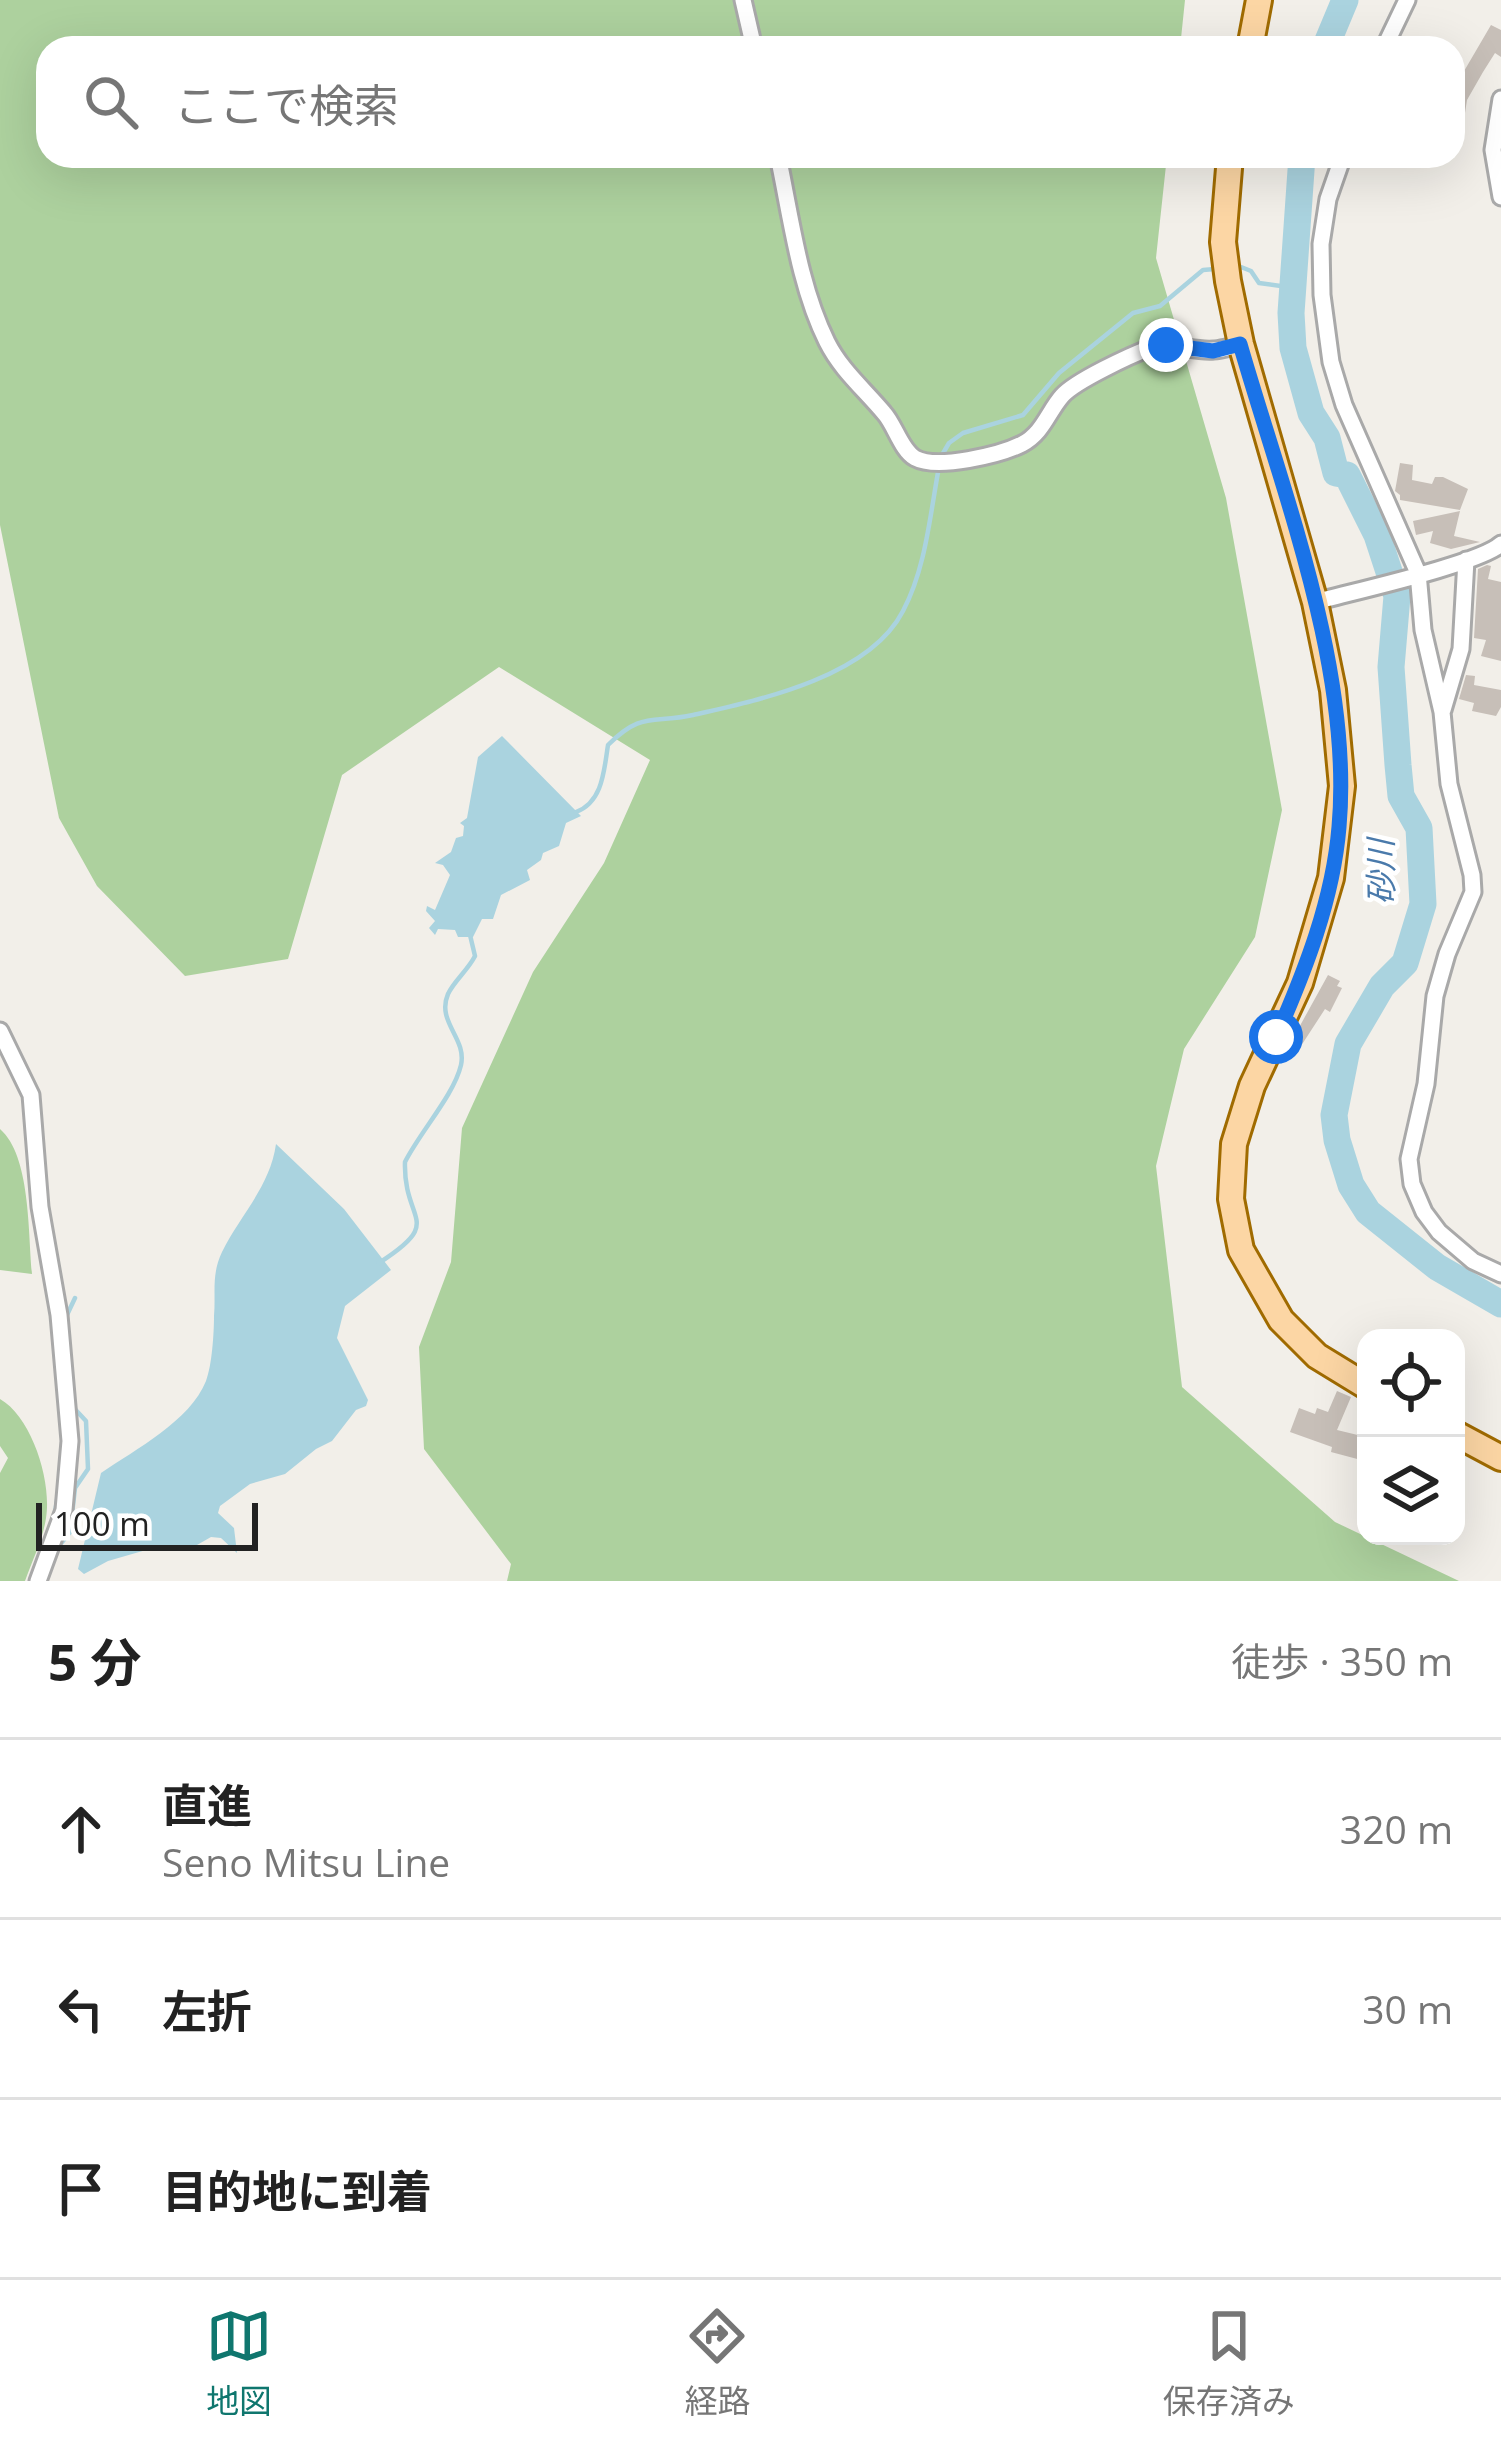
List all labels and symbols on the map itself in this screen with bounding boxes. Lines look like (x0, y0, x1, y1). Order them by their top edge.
route end (1139, 318, 1193, 372)
water label: 砂川 (1357, 836, 1404, 905)
route start (1249, 1010, 1303, 1064)
scale bar (36, 1497, 258, 1550)

